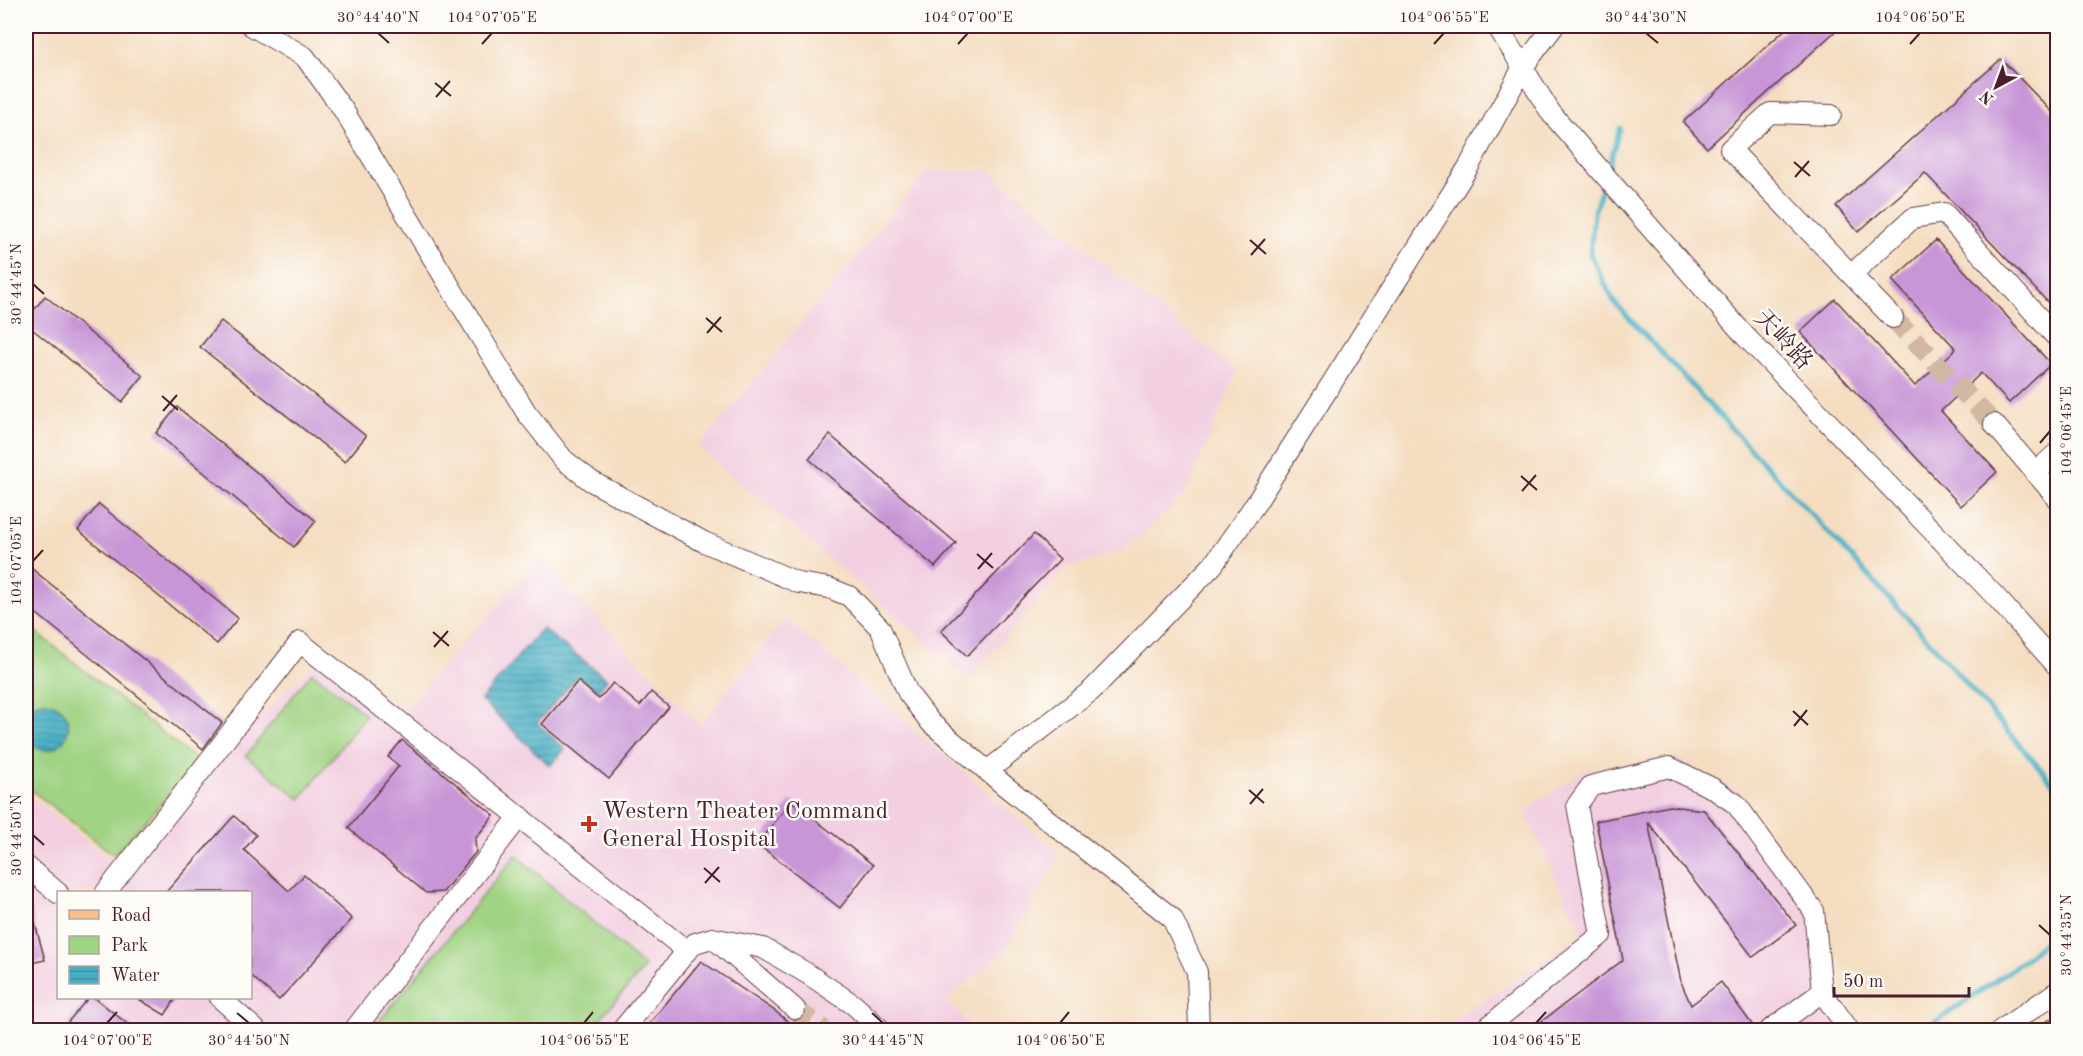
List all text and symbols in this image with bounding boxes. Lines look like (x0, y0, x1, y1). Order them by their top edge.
text: 30°44'40"N (337, 11, 419, 26)
text: 104°07'05"E (447, 11, 537, 26)
text: 104°07'00"E (923, 11, 1013, 26)
text: 104°06'55"E (1399, 11, 1489, 26)
text: 30°44'30"N (1605, 11, 1687, 26)
text: 104°06'50"E (1875, 11, 1965, 26)
north arrow (1966, 57, 2026, 117)
text: N (1977, 86, 1997, 107)
text: 30°44'45"N (10, 243, 25, 325)
street label: 天岭路 (1749, 304, 1818, 375)
text: 104°06'45"E (2060, 386, 2075, 476)
text: 104°07'05"E (10, 516, 25, 606)
text: 30°44'50"N (10, 794, 25, 876)
place label: Western Theater Command General Hospital (602, 800, 888, 852)
marker: Western Theater Command General Hospital (580, 815, 598, 833)
legend (57, 891, 252, 999)
text: 30°44'35"N (2060, 894, 2075, 976)
text: Road (111, 907, 151, 925)
text: Park (111, 937, 148, 955)
scale bar (1834, 960, 1969, 998)
text: Water (111, 967, 160, 985)
text: 50 m (1843, 973, 1883, 991)
text: 104°07'00"E (62, 1034, 152, 1049)
text: 30°44'50"N (208, 1034, 290, 1049)
text: 104°06'55"E (539, 1034, 629, 1049)
text: 30°44'45"N (842, 1034, 924, 1049)
text: 104°06'50"E (1015, 1034, 1105, 1049)
text: 104°06'45"E (1491, 1034, 1581, 1049)

